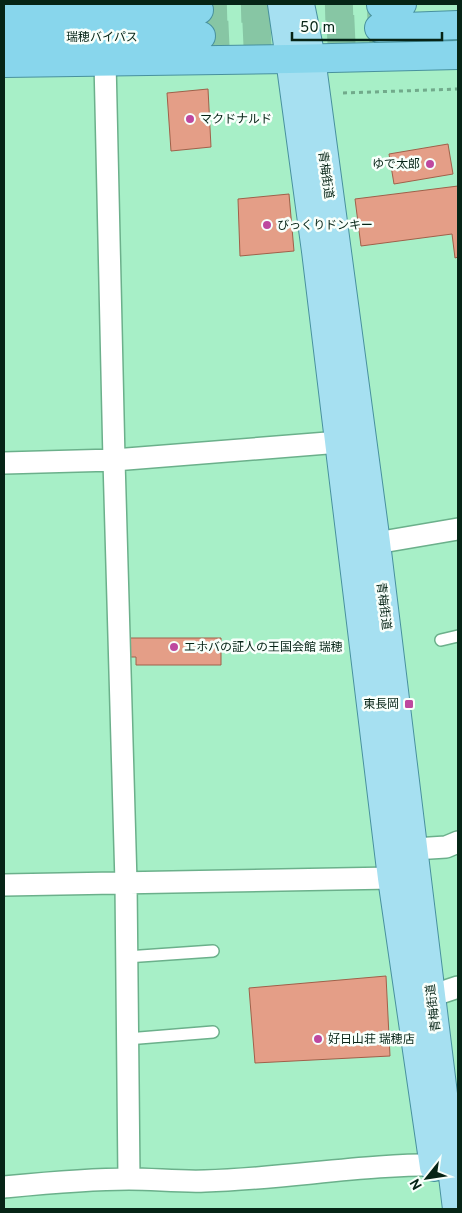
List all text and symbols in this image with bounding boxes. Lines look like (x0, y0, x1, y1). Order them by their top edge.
scale bar (292, 10, 442, 42)
text: 50 m (300, 19, 335, 38)
street label: 瑞穂バイパス (66, 30, 138, 46)
place label: マクドナルド (200, 112, 272, 128)
marker: マクドナルド (184, 113, 196, 125)
street label: 青梅街道 (314, 150, 336, 200)
place label: ゆで太郎 (372, 157, 420, 173)
marker: ゆで太郎 (424, 158, 436, 170)
place label: びっくりドンキー (277, 218, 373, 234)
marker: びっくりドンキー (261, 219, 273, 231)
street label: 青梅街道 (372, 581, 394, 631)
place label: エホバの証人の王国会館 瑞穂 (184, 640, 343, 656)
marker: エホバの証人の王国会館 瑞穂 (168, 641, 180, 653)
place label: 東長岡 (363, 697, 399, 713)
marker: 東長岡 (403, 698, 415, 710)
street label: 青梅街道 (423, 983, 445, 1033)
place label: 好日山荘 瑞穂店 (328, 1032, 415, 1048)
marker: 好日山荘 瑞穂店 (312, 1033, 324, 1045)
north arrow (402, 1153, 452, 1203)
text: N (407, 1175, 427, 1192)

